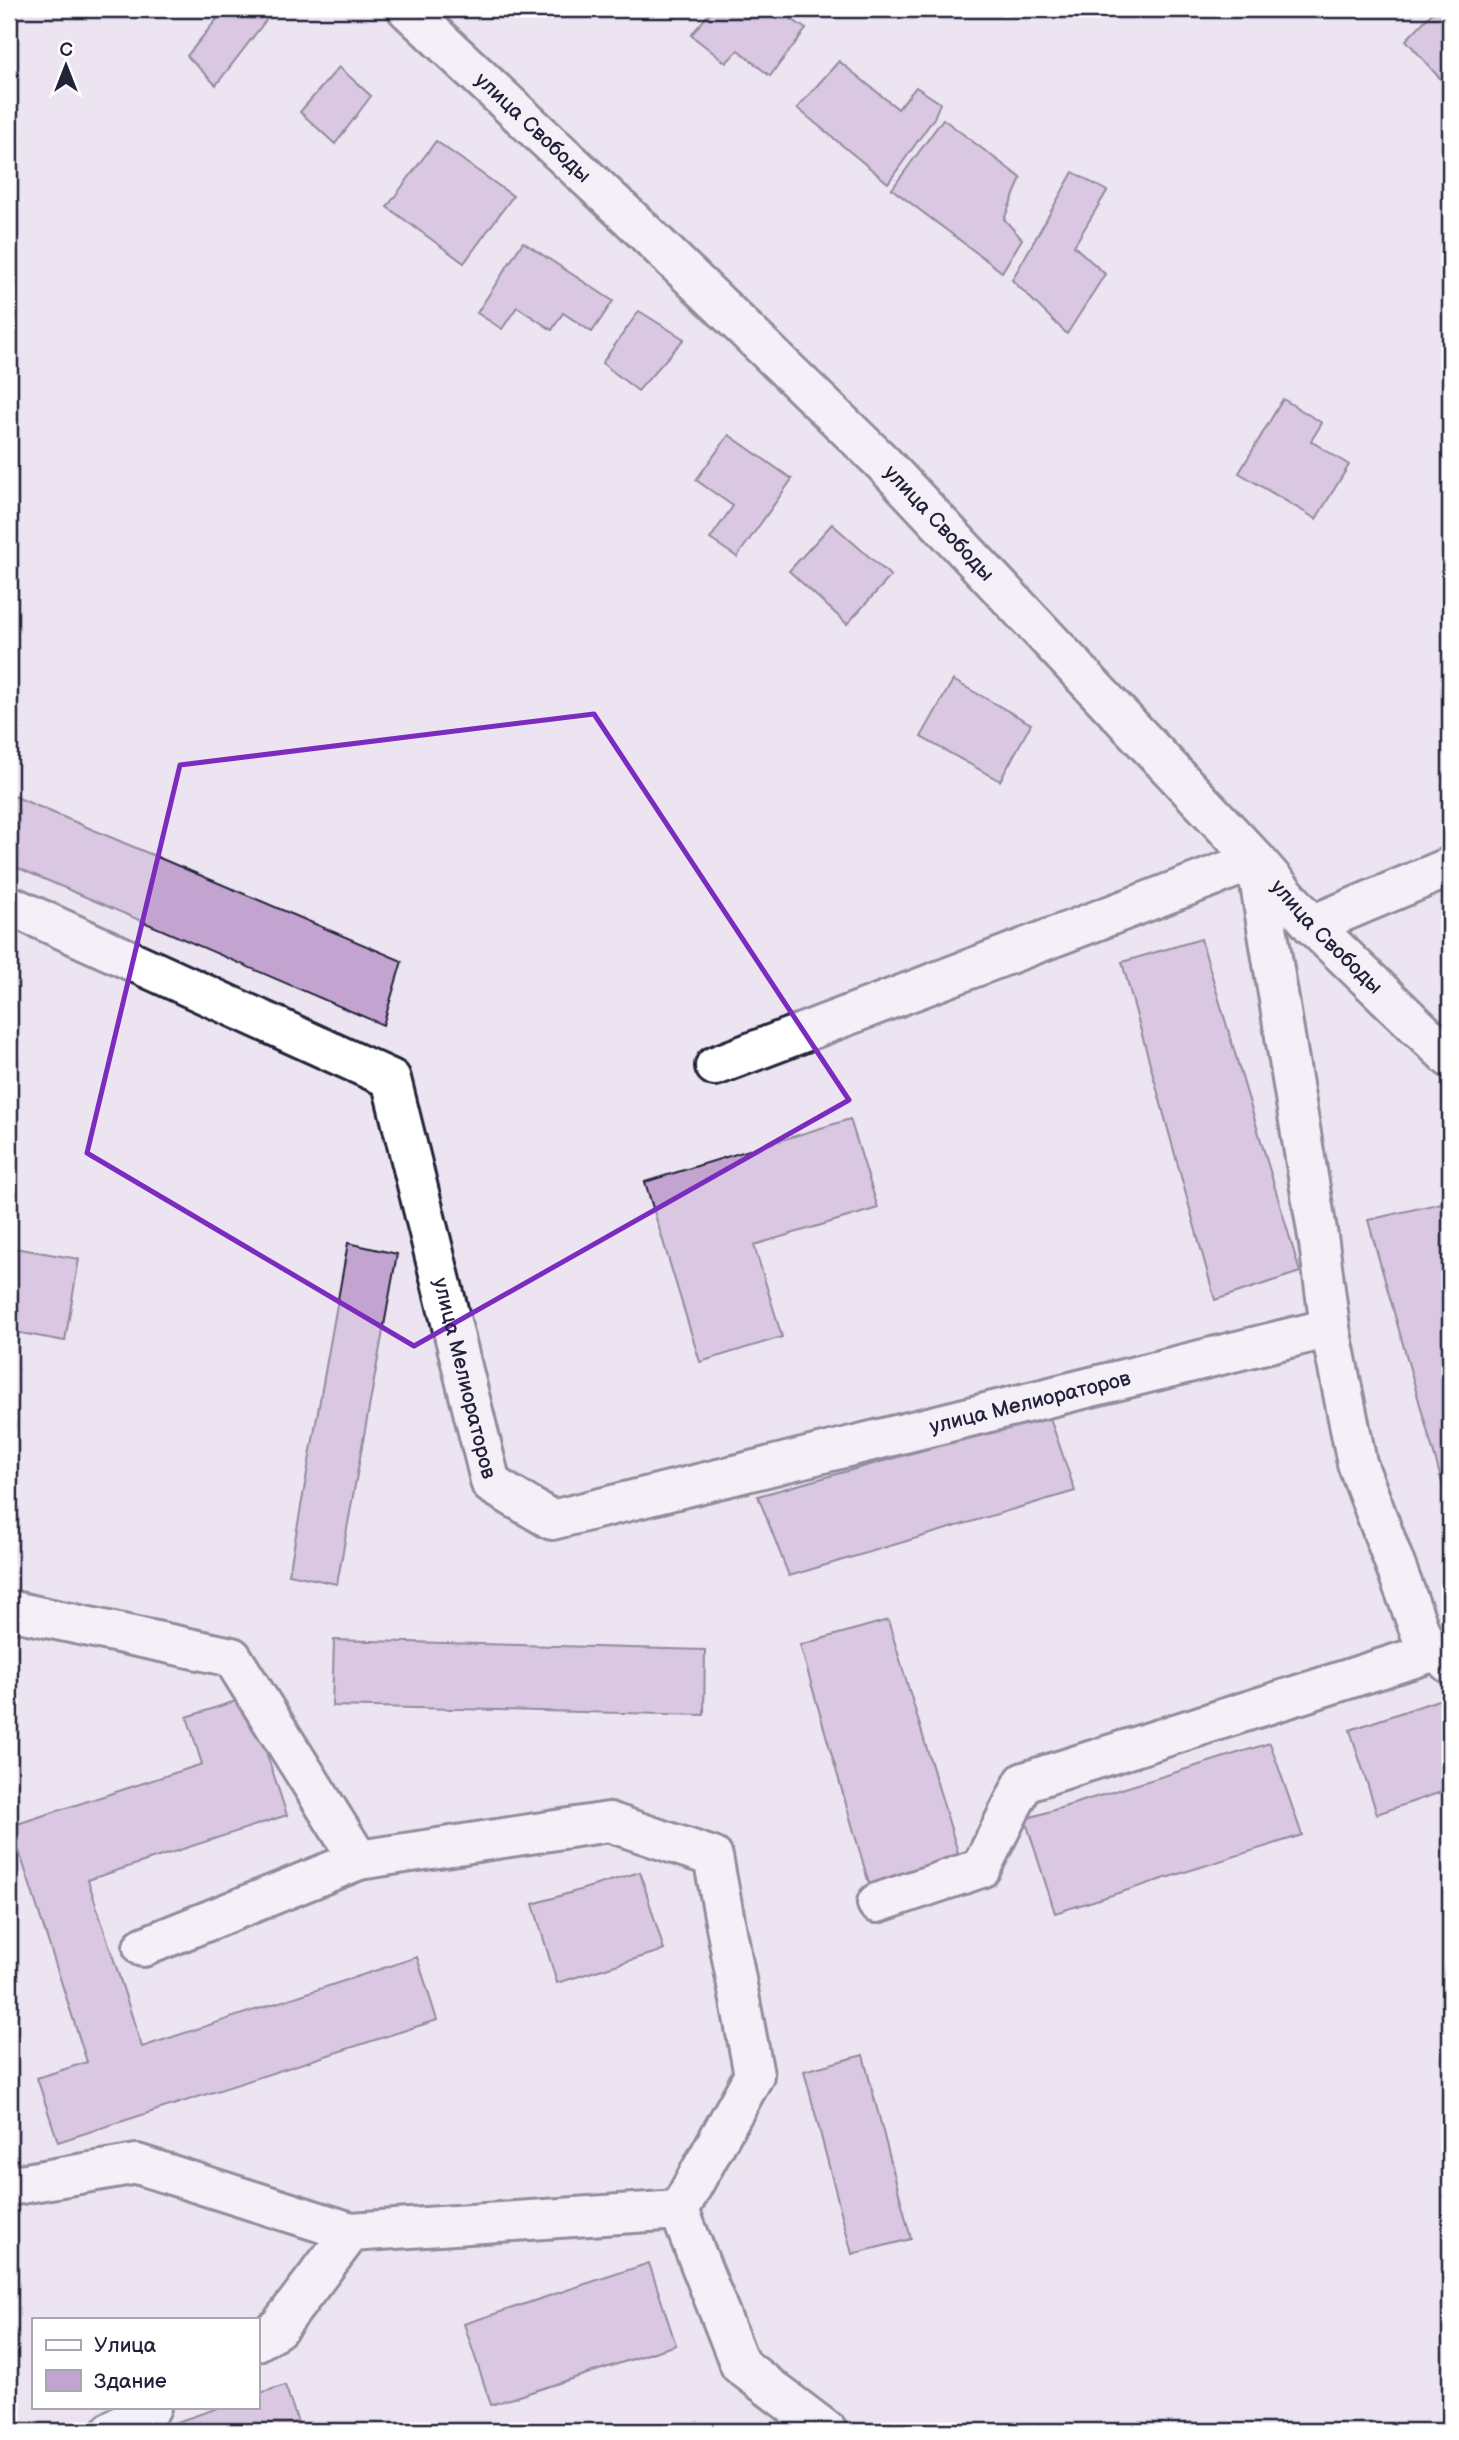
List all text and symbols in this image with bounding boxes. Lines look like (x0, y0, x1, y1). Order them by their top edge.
north arrow (32, 32, 102, 102)
text: С (59, 39, 73, 62)
street label: улица Свободы (470, 67, 596, 188)
street label: улица Свободы (879, 460, 1000, 586)
street label: улица Свободы (1266, 874, 1388, 999)
street label: улица Мелиораторов (428, 1275, 502, 1481)
street label: улица Мелиораторов (927, 1365, 1133, 1439)
legend (32, 2318, 259, 2408)
text: Улица (94, 2333, 157, 2358)
text: Здание (94, 2369, 167, 2394)

